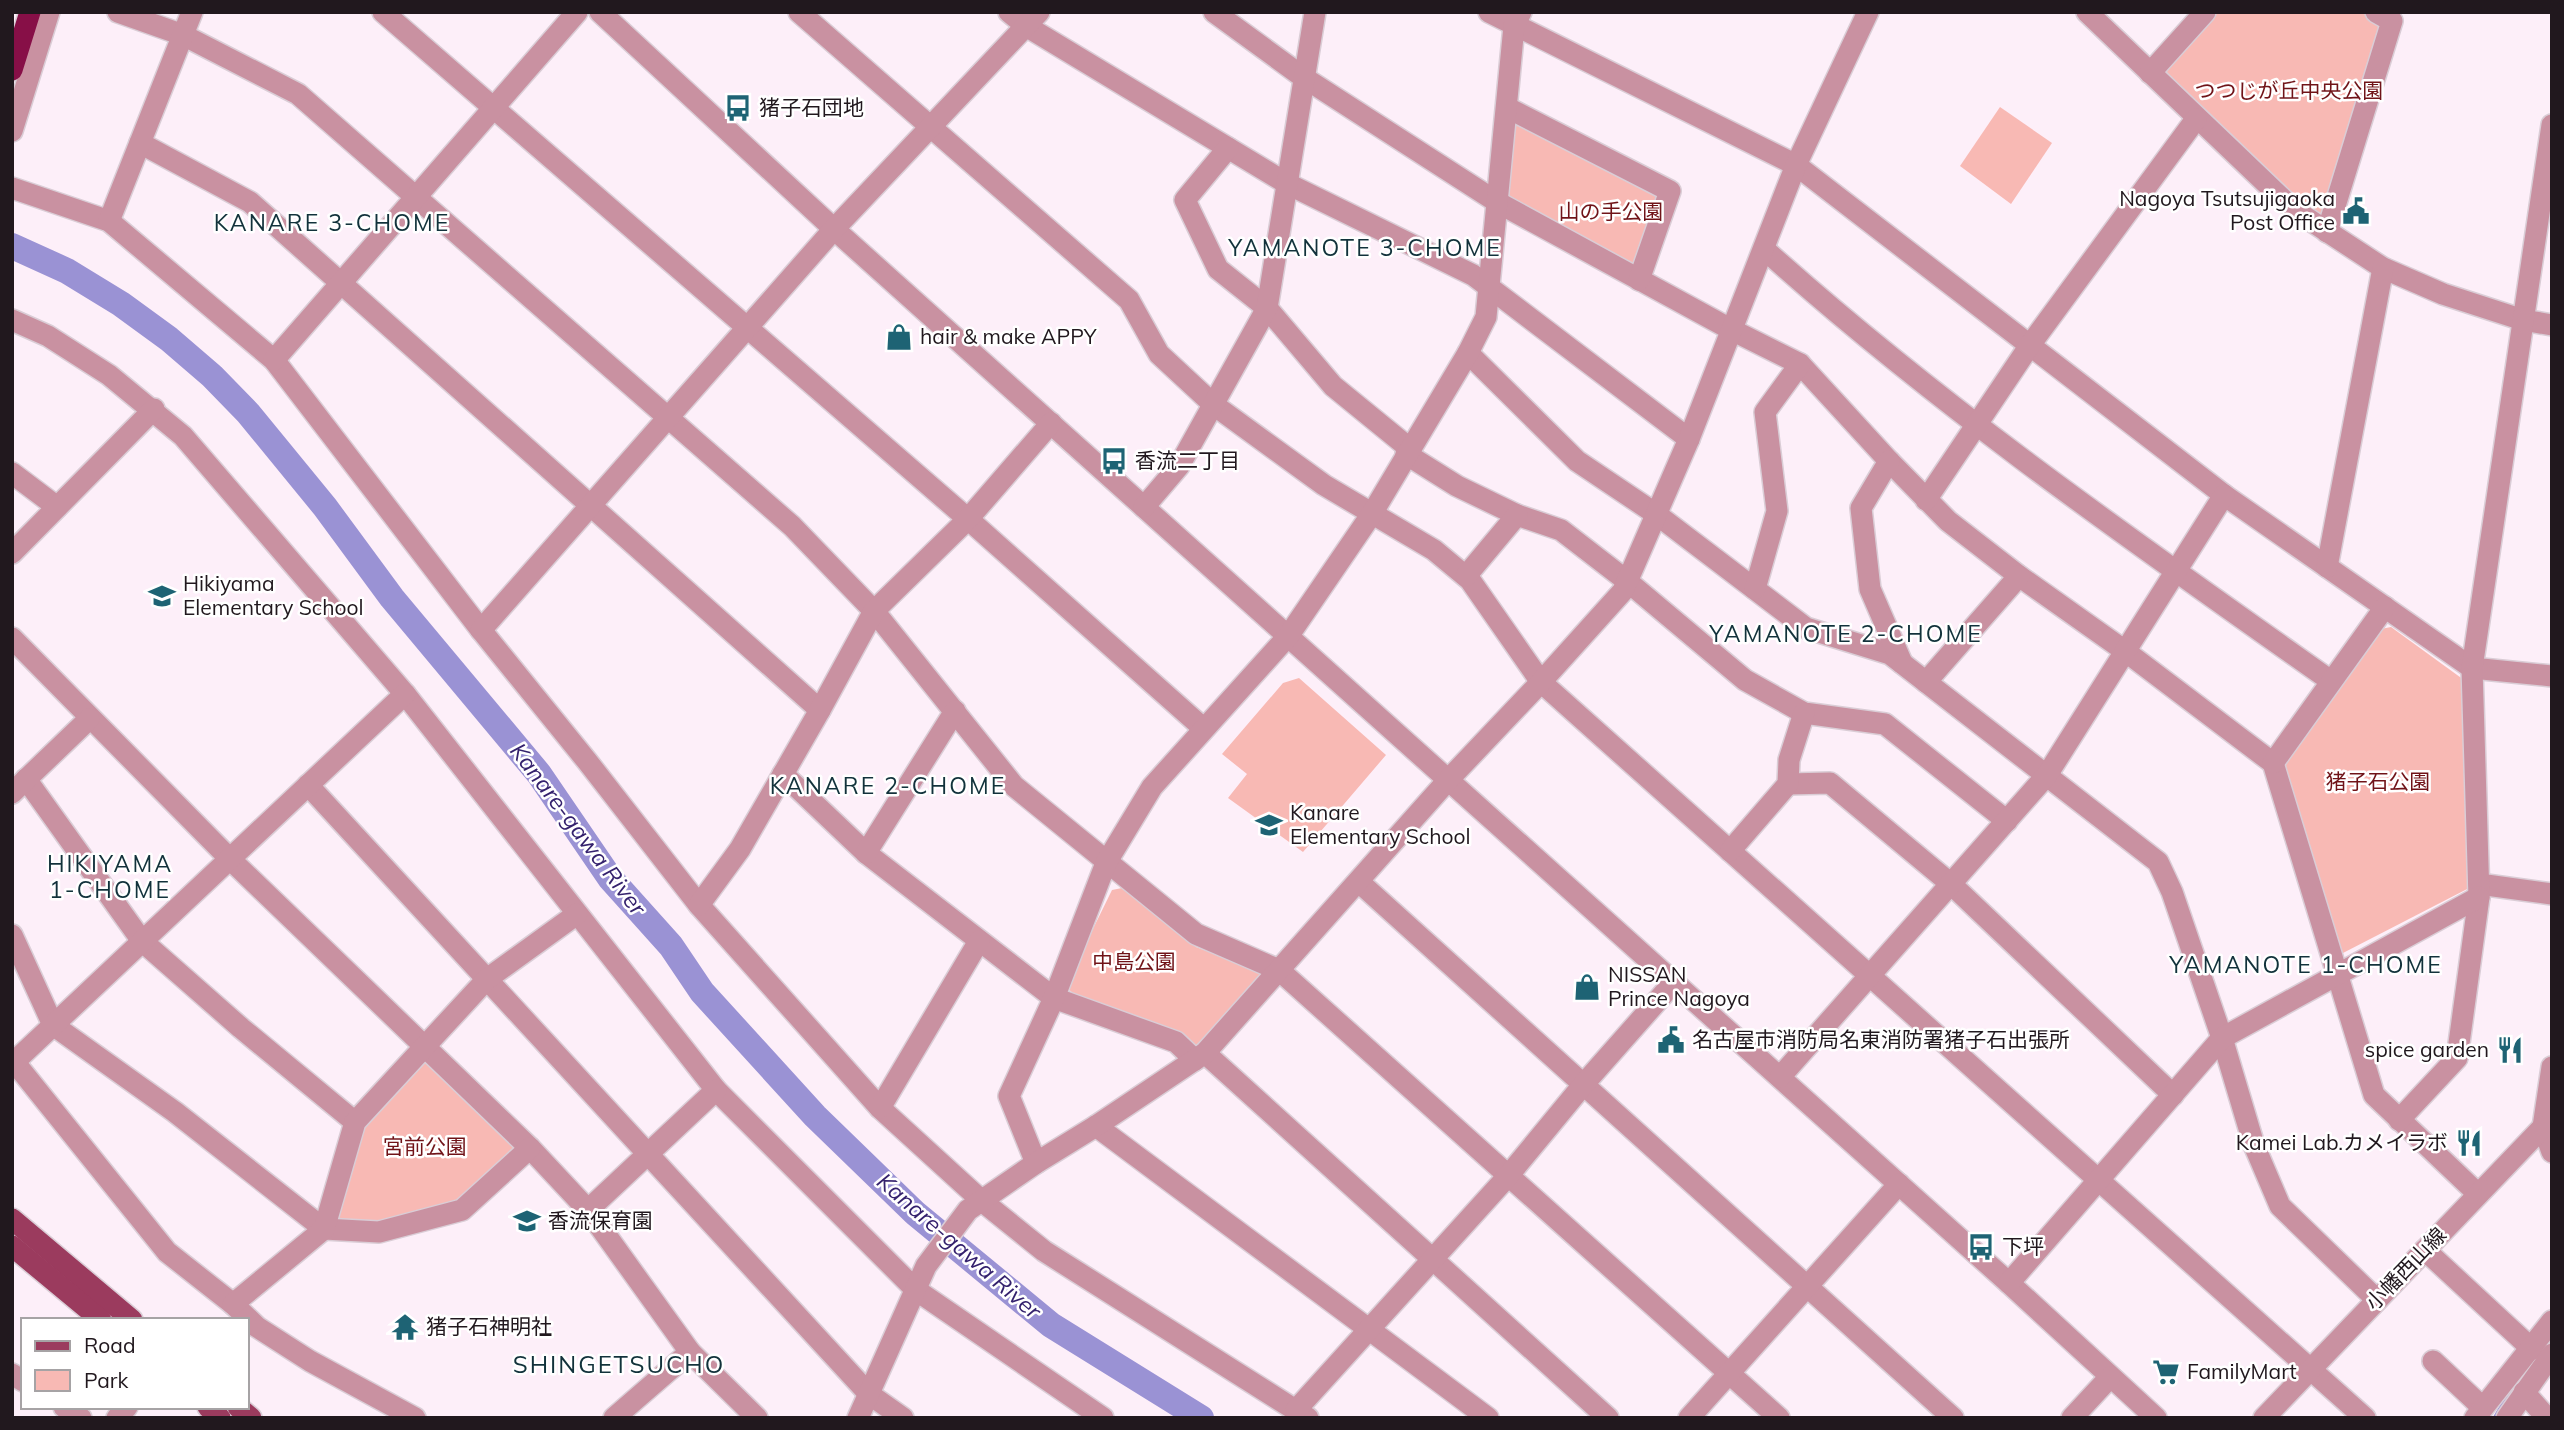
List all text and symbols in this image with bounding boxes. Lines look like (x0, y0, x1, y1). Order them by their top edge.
park label: つつじが丘中央公園 (2195, 77, 2384, 103)
bus stop icon: 猪子石団地 (723, 93, 753, 123)
place label: 猪子石団地 (759, 94, 864, 120)
place label: Nagoya Tsutsujigaoka Post Office (2119, 185, 2335, 235)
public building icon: Nagoya Tsutsujigaoka Post Office (2341, 196, 2371, 226)
park label: 山の手公園 (1559, 198, 1664, 224)
district label: KANARE 3-CHOME (214, 208, 450, 237)
district label: YAMANOTE 3-CHOME (1227, 233, 1502, 262)
shop icon: hair & make APPY (884, 322, 914, 352)
place label: hair & make APPY (920, 323, 1097, 349)
bus stop icon: 香流二丁目 (1099, 446, 1129, 476)
place label: 香流二丁目 (1135, 447, 1240, 473)
place label: Hikiyama Elementary School (183, 570, 364, 620)
school or university icon: Hikiyama Elementary School (147, 581, 177, 611)
district label: YAMANOTE 2-CHOME (1708, 619, 1983, 648)
water label: Kanare-gawa River (504, 737, 654, 922)
park label: 猪子石公園 (2326, 768, 2431, 794)
district label: KANARE 2-CHOME (770, 771, 1006, 800)
place label: Kanare Elementary School (1290, 799, 1471, 849)
school or university icon: Kanare Elementary School (1254, 810, 1284, 840)
district label: HIKIYAMA 1-CHOME (47, 849, 173, 904)
park label: 中島公園 (1092, 948, 1176, 974)
district label: YAMANOTE 1-CHOME (2168, 950, 2443, 979)
place label: NISSAN Prince Nagoya (1608, 961, 1750, 1011)
shop icon: NISSAN Prince Nagoya (1572, 972, 1602, 1002)
public building icon: 名古屋市消防局名東消防署猪子石出張所 (1656, 1025, 1686, 1055)
place label: 名古屋市消防局名東消防署猪子石出張所 (1692, 1026, 2070, 1052)
restaurant icon: spice garden (2495, 1035, 2525, 1065)
place label: spice garden (2365, 1036, 2489, 1062)
restaurant icon: Kamei Lab.カメイラボ (2454, 1128, 2484, 1158)
place label: Kamei Lab.カメイラボ (2236, 1129, 2448, 1155)
park label: 宮前公園 (383, 1133, 467, 1159)
water label: Kanare-gawa River (871, 1166, 1049, 1326)
school or university icon: 香流保育園 (512, 1206, 542, 1236)
place label: 香流保育園 (548, 1207, 653, 1233)
street label: 小幡西山線 (2359, 1222, 2451, 1315)
bus stop icon: 下坪 (1966, 1232, 1996, 1262)
place label: 下坪 (2002, 1233, 2044, 1259)
temple icon: 猪子石神明社 (390, 1312, 420, 1342)
place label: 猪子石神明社 (426, 1313, 552, 1339)
legend (21, 1318, 248, 1409)
text: Road (84, 1332, 135, 1358)
district label: SHINGETSUCHO (513, 1349, 725, 1379)
supermarket icon: FamilyMart (2151, 1357, 2181, 1387)
place label: FamilyMart (2187, 1358, 2297, 1384)
text: Park (84, 1367, 128, 1393)

